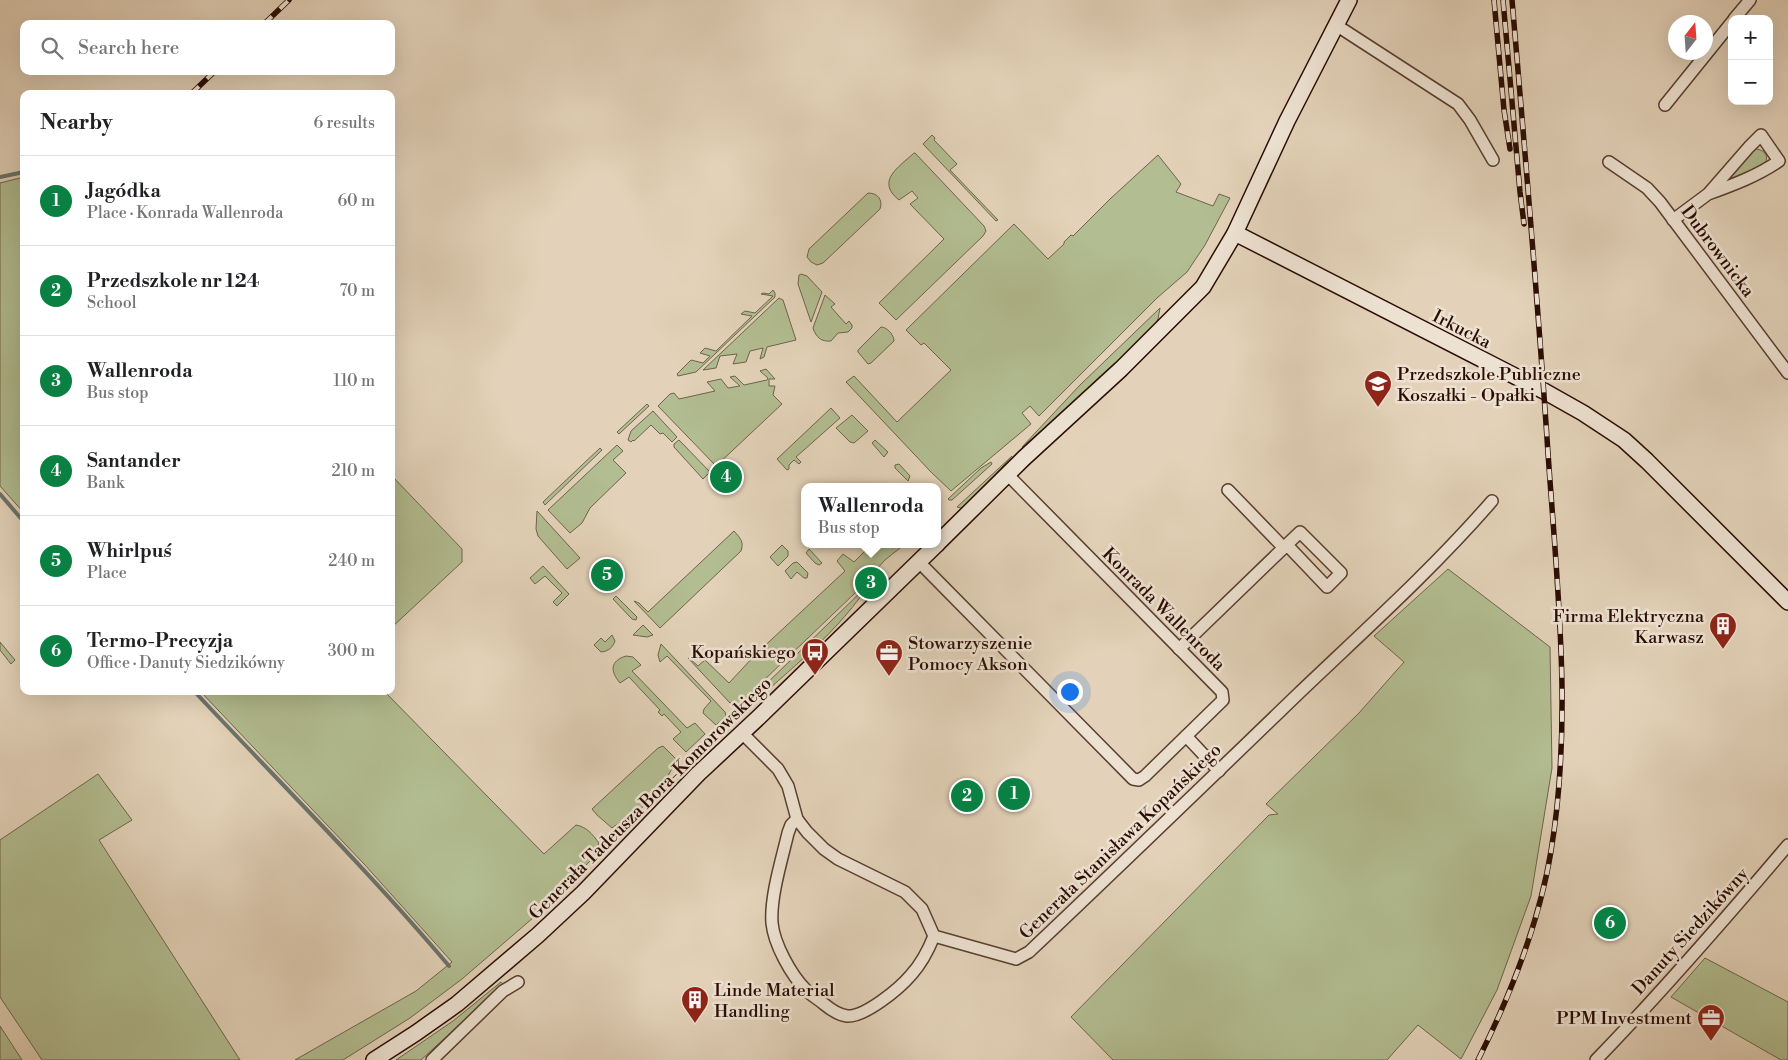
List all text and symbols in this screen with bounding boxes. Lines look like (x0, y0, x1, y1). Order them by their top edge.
north arrow (1668, 15, 1713, 60)
map controls (1728, 15, 1773, 105)
button: + (1728, 15, 1773, 60)
search box (20, 20, 395, 75)
icon: search (38, 34, 66, 62)
text: Search here (78, 36, 179, 60)
button: − (1728, 60, 1773, 105)
text: Nearby (40, 110, 113, 136)
text: 6 results (314, 113, 375, 133)
text: Jagódka (87, 179, 161, 203)
text: 1 (52, 191, 60, 211)
text: 60 m (337, 191, 375, 211)
street label: Dubrownicka (1676, 201, 1760, 302)
text: Place · Konrada Wallenroda (87, 203, 283, 223)
text: Przedszkole nr 124 (87, 269, 259, 293)
text: 2 (51, 281, 61, 301)
text: 70 m (339, 281, 375, 301)
text: School (87, 293, 136, 313)
street label: Irkucka (1429, 305, 1496, 354)
text: Wallenroda (87, 359, 192, 383)
place label: Przedszkole Publiczne Koszałki - Opałki (1397, 363, 1581, 407)
school or university icon: Przedszkole Publiczne Koszałki - Opałki (1363, 369, 1393, 408)
text: 3 (51, 371, 61, 391)
text: 110 m (333, 371, 375, 391)
text: Bus stop (87, 383, 149, 403)
text: Santander (87, 449, 181, 473)
pin: 4 (710, 458, 742, 496)
text: 4 (51, 461, 61, 481)
text: 210 m (331, 461, 375, 481)
text: Bank (87, 473, 124, 493)
popup (801, 483, 941, 548)
text: Wallenroda (818, 494, 924, 518)
text: Bus stop (818, 518, 880, 538)
text: Whirlpuś (87, 539, 172, 563)
street label: Konrada Wallenroda (1097, 543, 1231, 677)
text: 5 (51, 551, 61, 571)
text: 240 m (328, 551, 375, 571)
pin: 5 (591, 556, 623, 594)
text: Place (87, 563, 127, 583)
pin: 3 (855, 564, 887, 602)
place label: Firma Elektryczna Karwasz (1553, 605, 1705, 649)
building icon: Firma Elektryczna Karwasz (1708, 611, 1738, 650)
text: Termo-Precyzja (87, 629, 233, 653)
place label: Stowarzyszenie Pomocy Akson (908, 632, 1032, 676)
bus stop icon: Kopańskiego (800, 637, 830, 676)
office icon: Stowarzyszenie Pomocy Akson (874, 638, 904, 677)
text: 6 (51, 641, 61, 661)
text: 300 m (328, 641, 375, 661)
place label: Kopańskiego (691, 641, 796, 664)
text: Office · Danuty Siedzikówny (87, 653, 285, 673)
street label: Generała Tadeusza Bora-Komorowskiego (524, 672, 777, 925)
your location (1057, 679, 1083, 705)
street label: Generała Stanisława Kopańskiego (1014, 738, 1226, 944)
pin: 1 (998, 775, 1030, 813)
pin: 2 (951, 777, 983, 815)
street label: Danuty Siedzikówny (1627, 863, 1754, 1000)
pin: 6 (1594, 904, 1626, 942)
place label: Linde Material Handling (714, 979, 835, 1023)
building icon: Linde Material Handling (680, 985, 710, 1024)
office icon: PPM Investment (1696, 1003, 1726, 1042)
place label: PPM Investment (1556, 1007, 1693, 1030)

